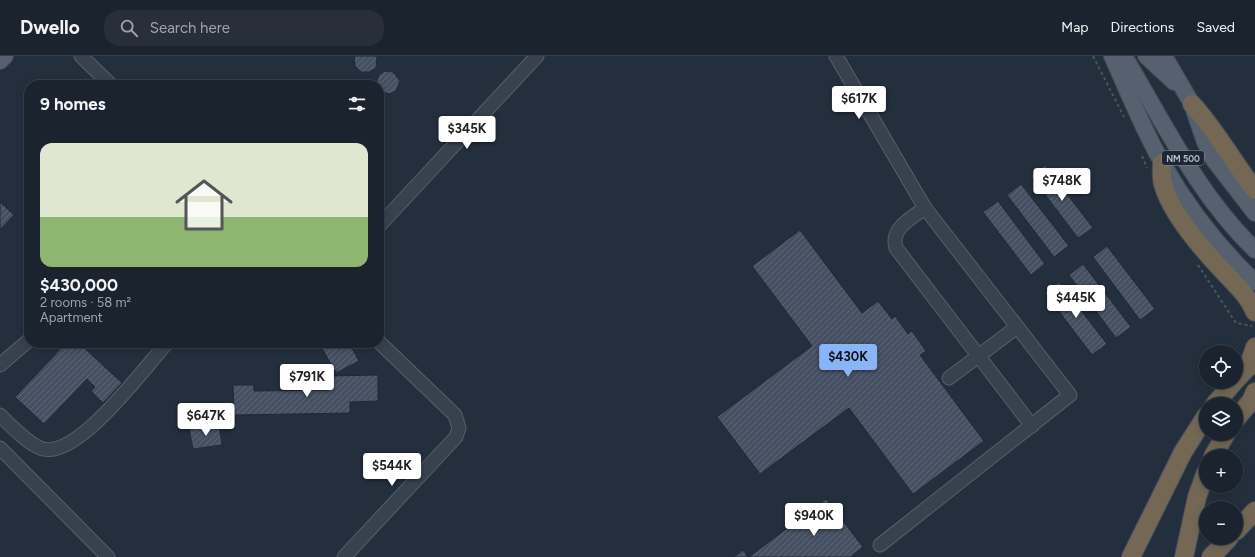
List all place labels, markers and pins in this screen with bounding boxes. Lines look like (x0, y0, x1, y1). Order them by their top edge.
pin: $617K (831, 86, 887, 120)
pin: $345K (439, 116, 495, 150)
pin: $748K (1034, 168, 1090, 202)
pin: $445K (1048, 285, 1104, 319)
pin: $430K (820, 344, 876, 378)
pin: $791K (279, 364, 335, 398)
pin: $647K (178, 403, 234, 437)
pin: $544K (364, 453, 420, 487)
pin: $940K (786, 503, 842, 537)

